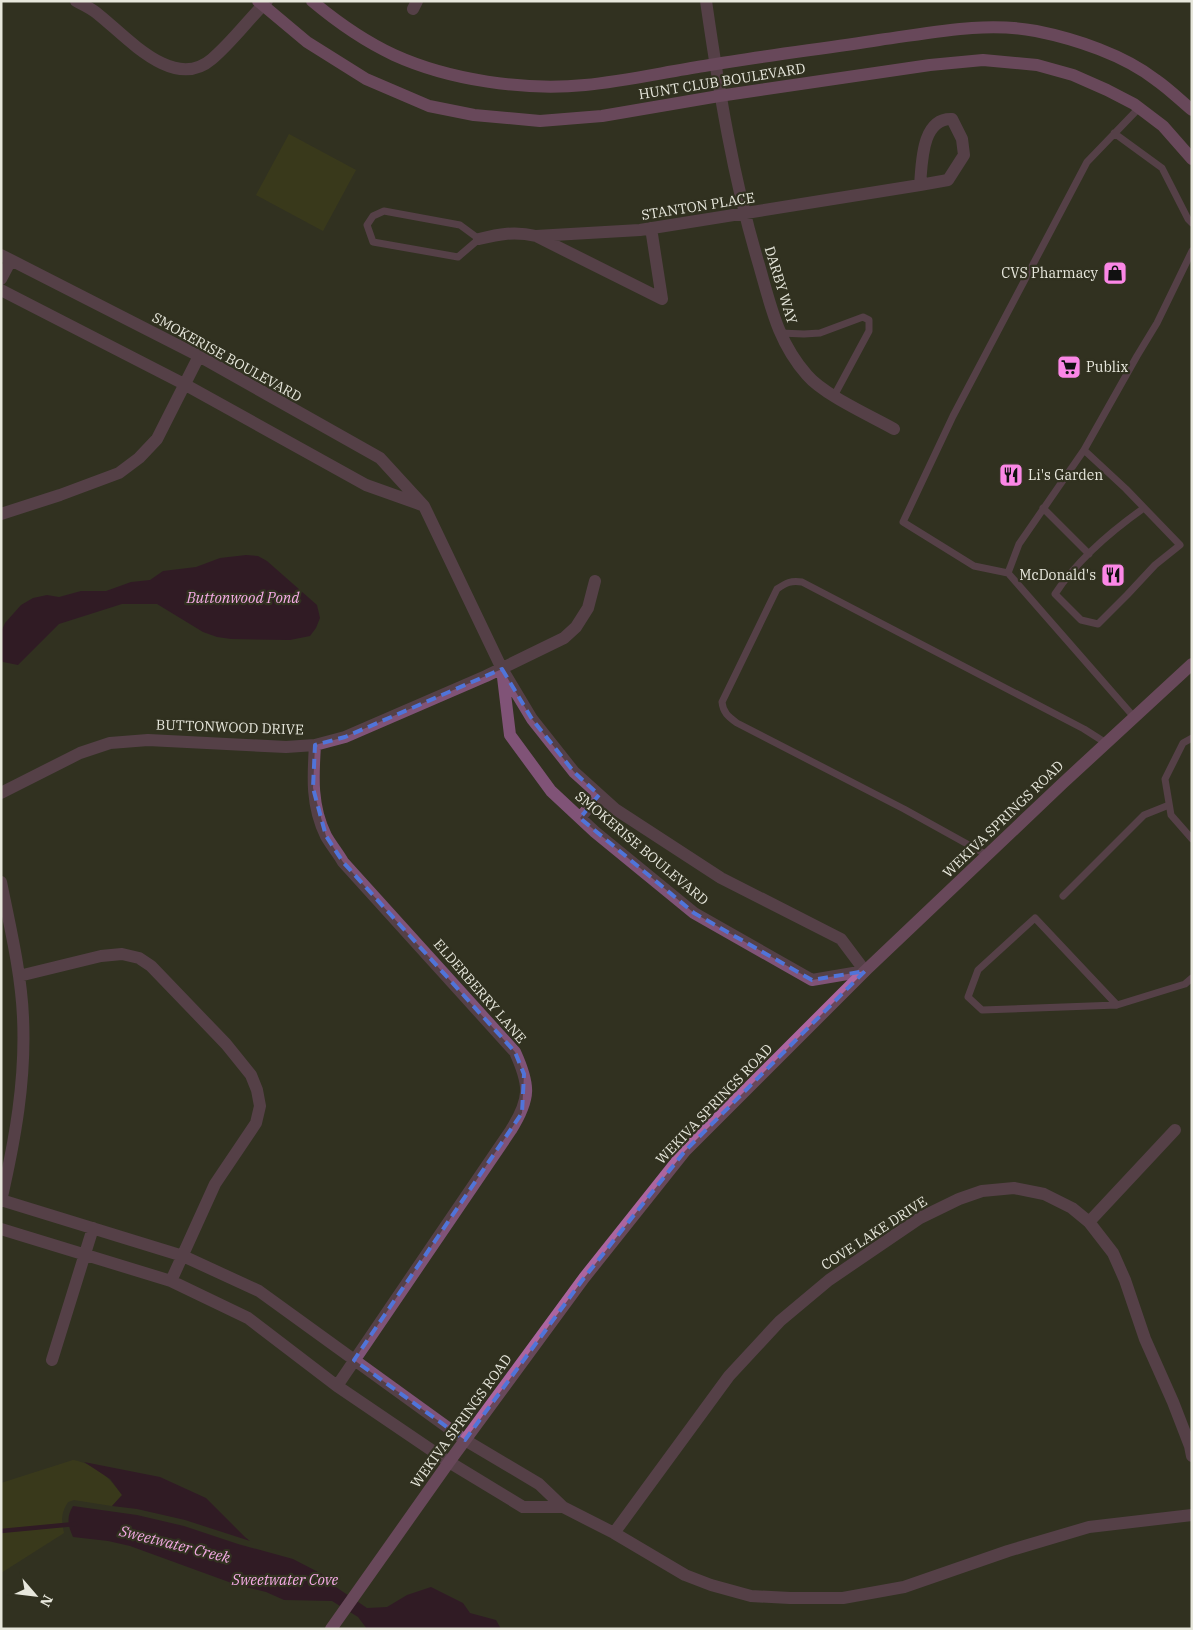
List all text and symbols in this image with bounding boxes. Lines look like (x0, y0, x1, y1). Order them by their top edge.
street label: HUNT CLUB BOULEVARD (637, 59, 807, 103)
street label: STANTON PLACE (640, 188, 756, 224)
street label: DARBY WAY (761, 244, 801, 326)
shop icon: CVS Pharmacy (1102, 260, 1128, 286)
place label: CVS Pharmacy (1001, 264, 1099, 282)
street label: SMOKERISE BOULEVARD (149, 308, 305, 406)
supermarket icon: Publix (1056, 354, 1082, 380)
place label: Publix (1086, 358, 1128, 376)
restaurant icon: Li's Garden (998, 462, 1024, 488)
place label: Li's Garden (1028, 466, 1103, 484)
restaurant icon: McDonald's (1100, 562, 1126, 588)
place label: McDonald's (1019, 566, 1096, 584)
water label: Buttonwood Pond (186, 588, 300, 607)
street label: BUTTONWOOD DRIVE (156, 715, 304, 739)
street label: WEKIVA SPRINGS ROAD (939, 757, 1067, 881)
street label: SMOKERISE BOULEVARD (572, 787, 712, 909)
street label: ELDERBERRY LANE (430, 935, 530, 1047)
street label: WEKIVA SPRINGS ROAD (652, 1040, 776, 1168)
street label: COVE LAKE DRIVE (818, 1192, 930, 1274)
street label: WEKIVA SPRINGS ROAD (406, 1351, 516, 1491)
water label: Sweetwater Creek (117, 1521, 232, 1567)
north arrow (10, 1570, 60, 1620)
water label: Sweetwater Cove (231, 1570, 339, 1589)
text: N (36, 1592, 57, 1610)

